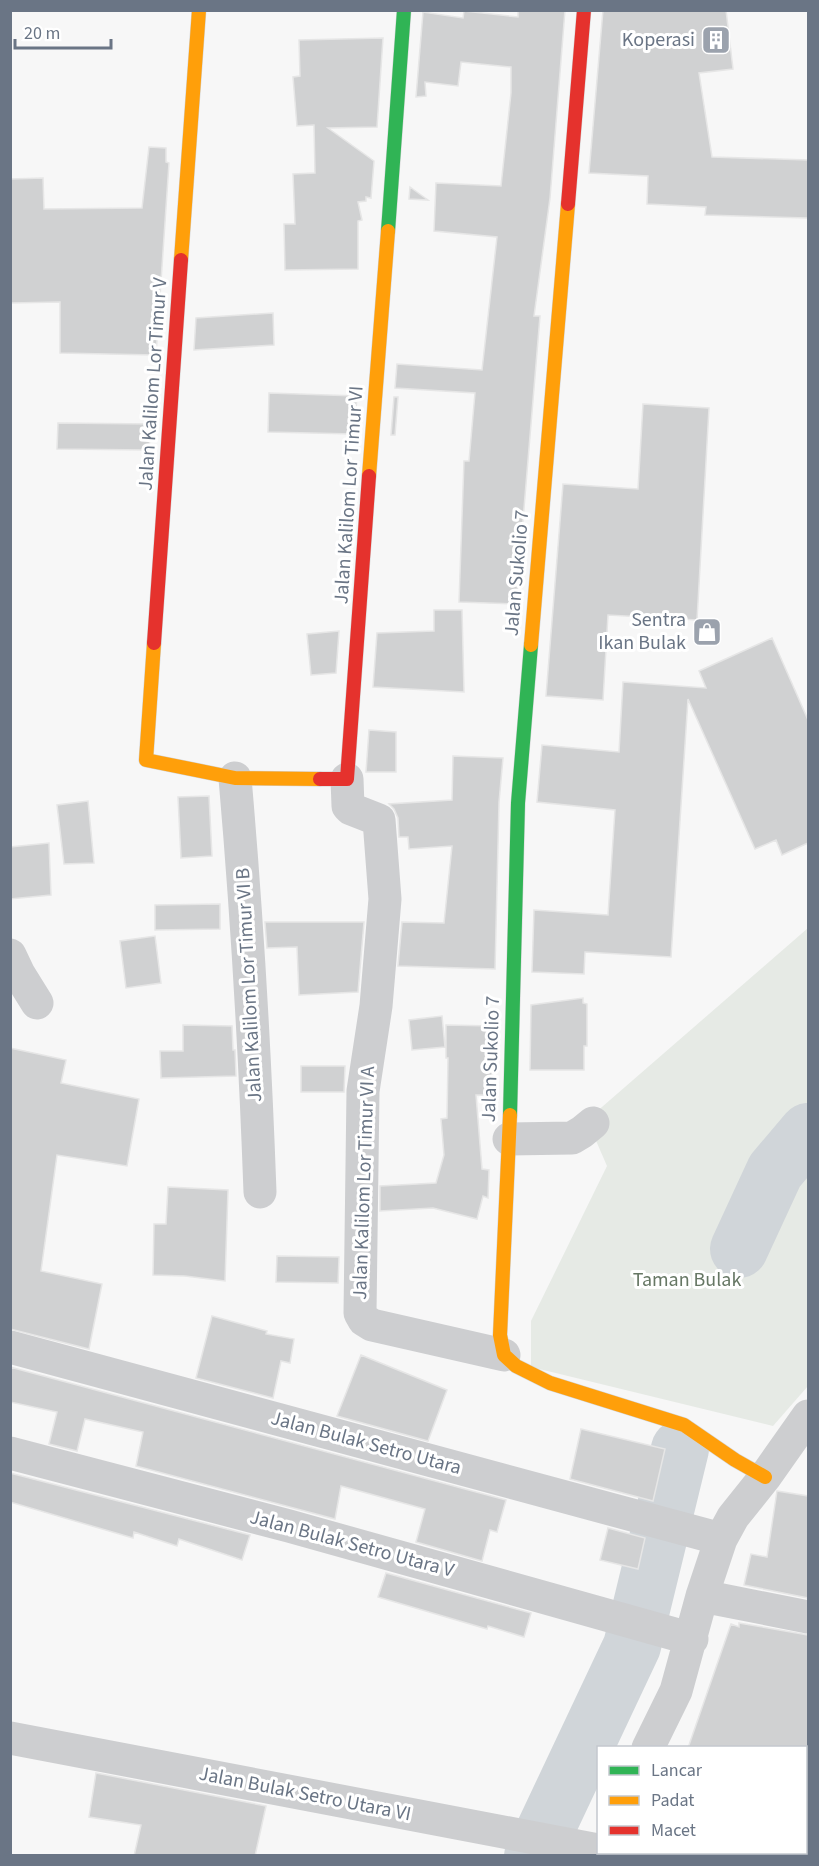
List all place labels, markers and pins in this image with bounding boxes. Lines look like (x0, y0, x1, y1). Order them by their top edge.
building icon: Koperasi (700, 24, 732, 56)
place label: Koperasi (622, 26, 695, 54)
place label: Sentra Ikan Bulak (598, 606, 686, 657)
shop icon: Sentra Ikan Bulak (691, 616, 723, 648)

